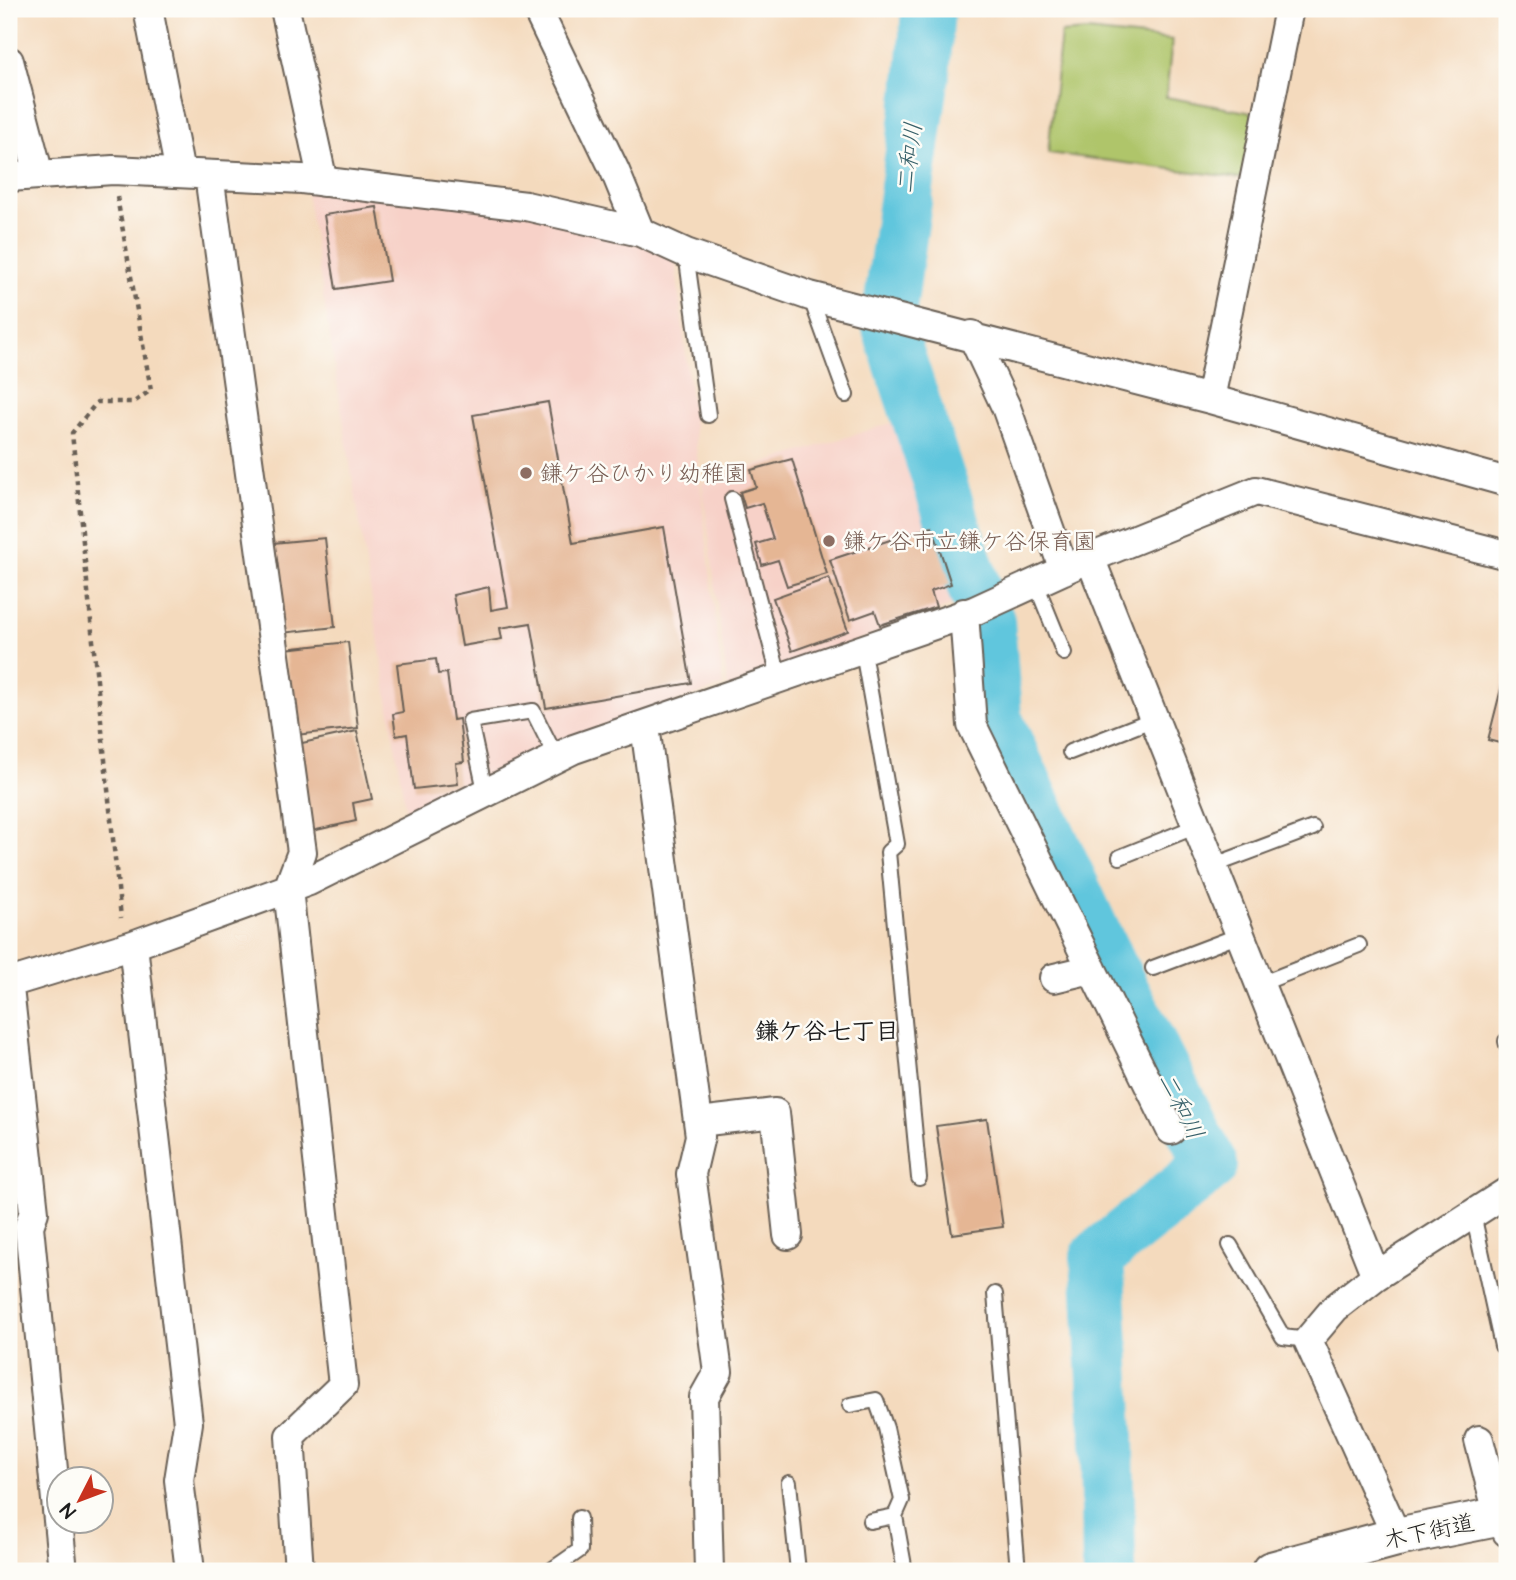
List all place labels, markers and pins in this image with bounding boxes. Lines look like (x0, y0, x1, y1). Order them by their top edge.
place label: 鎌ケ谷ひかり幼稚園 (540, 458, 747, 490)
marker: 鎌ケ谷ひかり幼稚園 (518, 465, 534, 481)
place label: 鎌ケ谷市立鎌ケ谷保育園 (843, 526, 1096, 558)
marker: 鎌ケ谷市立鎌ケ谷保育園 (821, 533, 837, 549)

